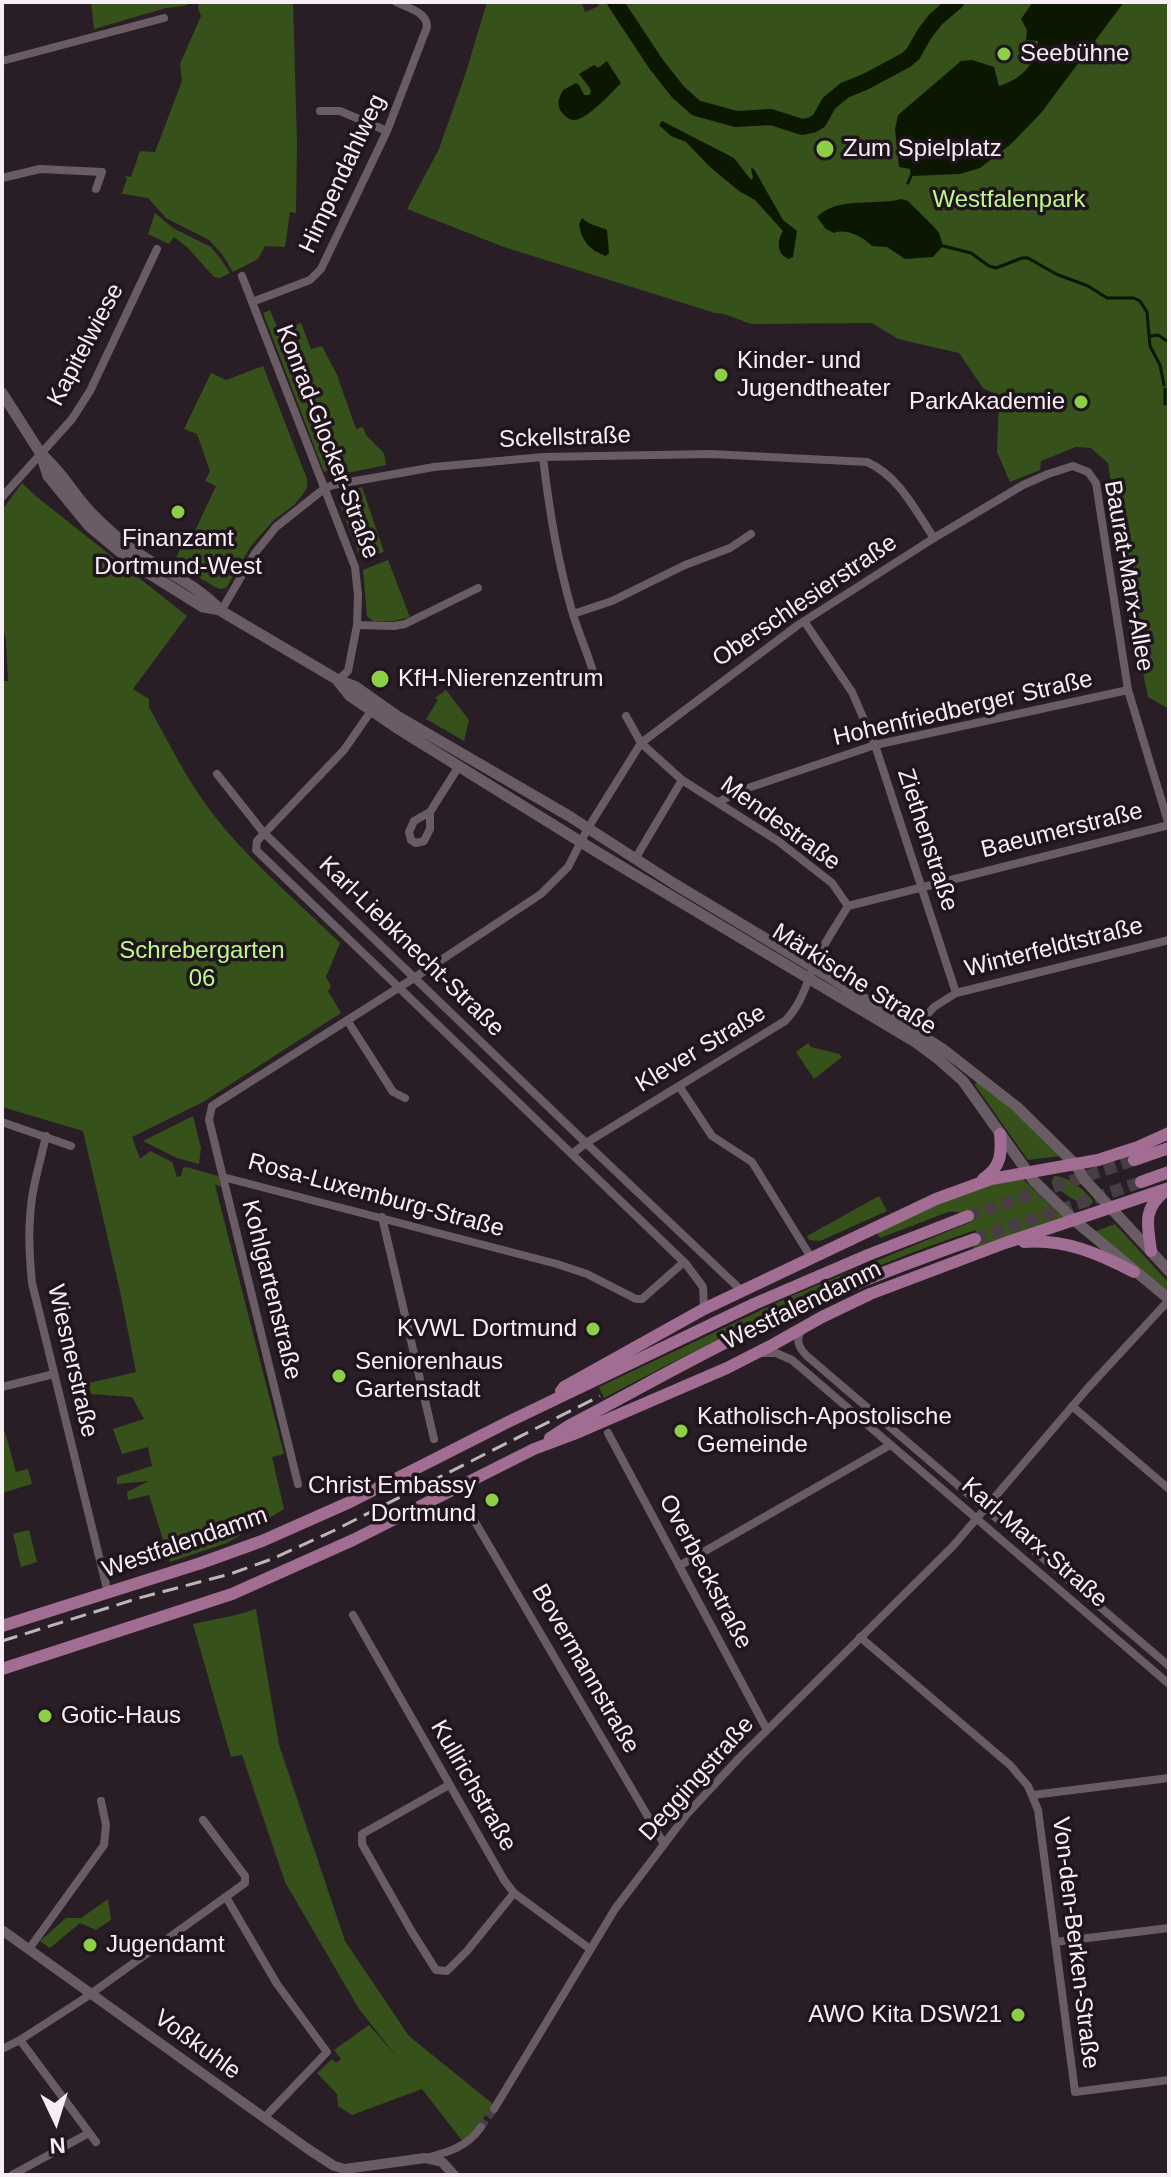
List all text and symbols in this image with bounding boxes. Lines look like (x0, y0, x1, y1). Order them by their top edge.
place label: Seebühne (1020, 40, 1129, 68)
marker: Seebühne (995, 45, 1013, 63)
street label: Himpendahlweg (294, 90, 392, 258)
place label: Zum Spielplatz (843, 135, 1002, 163)
marker: Zum Spielplatz (814, 138, 836, 160)
park label: Westfalenpark (933, 186, 1085, 214)
street label: Kapitelwiese (42, 279, 130, 411)
street label: Konrad-Glocker-Straße (269, 321, 385, 563)
place label: Kinder- und Jugendtheater (737, 347, 890, 403)
marker: Kinder- und Jugendtheater (712, 366, 730, 384)
place label: ParkAkademie (909, 388, 1065, 416)
marker: ParkAkademie (1072, 393, 1090, 411)
street label: Sckellstraße (499, 421, 631, 455)
street label: Baurat-Marx-Allee (1097, 478, 1159, 674)
marker: Finanzamt Dortmund-West (169, 503, 187, 521)
place label: Finanzamt Dortmund-West (94, 525, 262, 581)
street label: Oberschlesierstraße (707, 529, 903, 673)
place label: KfH-Nierenzentrum (398, 665, 603, 693)
street label: Hohenfriedberger Straße (830, 665, 1096, 753)
marker: KfH-Nierenzentrum (369, 668, 391, 690)
street label: Ziethenstraße (890, 765, 964, 915)
street label: Mendestraße (714, 771, 846, 877)
street label: Baeumerstraße (978, 797, 1146, 865)
street label: Karl-Liebknecht-Straße (312, 851, 510, 1043)
street label: Winterfeldtstraße (962, 912, 1146, 984)
street label: Märkische Straße (767, 918, 941, 1042)
park label: Schrebergarten 06 (119, 937, 285, 993)
street label: Klever Straße (631, 999, 771, 1099)
street label: Rosa-Luxemburg-Straße (245, 1148, 507, 1244)
street label: Kohlgartenstraße (235, 1197, 307, 1383)
street label: Westfalendamm (718, 1255, 886, 1357)
street label: Wiesnerstraße (40, 1282, 104, 1440)
place label: KVWL Dortmund (397, 1315, 577, 1343)
marker: KVWL Dortmund (584, 1320, 602, 1338)
place label: Seniorenhaus Gartenstadt (355, 1348, 503, 1404)
marker: Seniorenhaus Gartenstadt (330, 1367, 348, 1385)
place label: Katholisch-Apostolische Gemeinde (697, 1403, 952, 1459)
marker: Katholisch-Apostolische Gemeinde (672, 1422, 690, 1440)
place label: Christ Embassy Dortmund (308, 1472, 476, 1528)
street label: Karl-Marx-Straße (955, 1472, 1113, 1614)
street label: Overbeckstraße (652, 1490, 758, 1654)
marker: Christ Embassy Dortmund (483, 1491, 501, 1509)
street label: Westfalendamm (99, 1501, 271, 1585)
street label: Bovermannstraße (525, 1579, 645, 1759)
place label: Gotic-Haus (61, 1702, 181, 1730)
marker: Gotic-Haus (36, 1707, 54, 1725)
street label: Deggingstraße (634, 1711, 760, 1847)
street label: Kullrichstraße (424, 1715, 522, 1857)
street label: Von-den-Berken-Straße (1045, 1815, 1105, 2071)
place label: Jugendamt (106, 1931, 225, 1959)
marker: Jugendamt (81, 1936, 99, 1954)
place label: AWO Kita DSW21 (808, 2001, 1002, 2029)
street label: Voßkuhle (148, 2004, 246, 2086)
marker: AWO Kita DSW21 (1009, 2006, 1027, 2024)
north arrow (16, 2081, 96, 2161)
text: N (49, 2132, 67, 2158)

